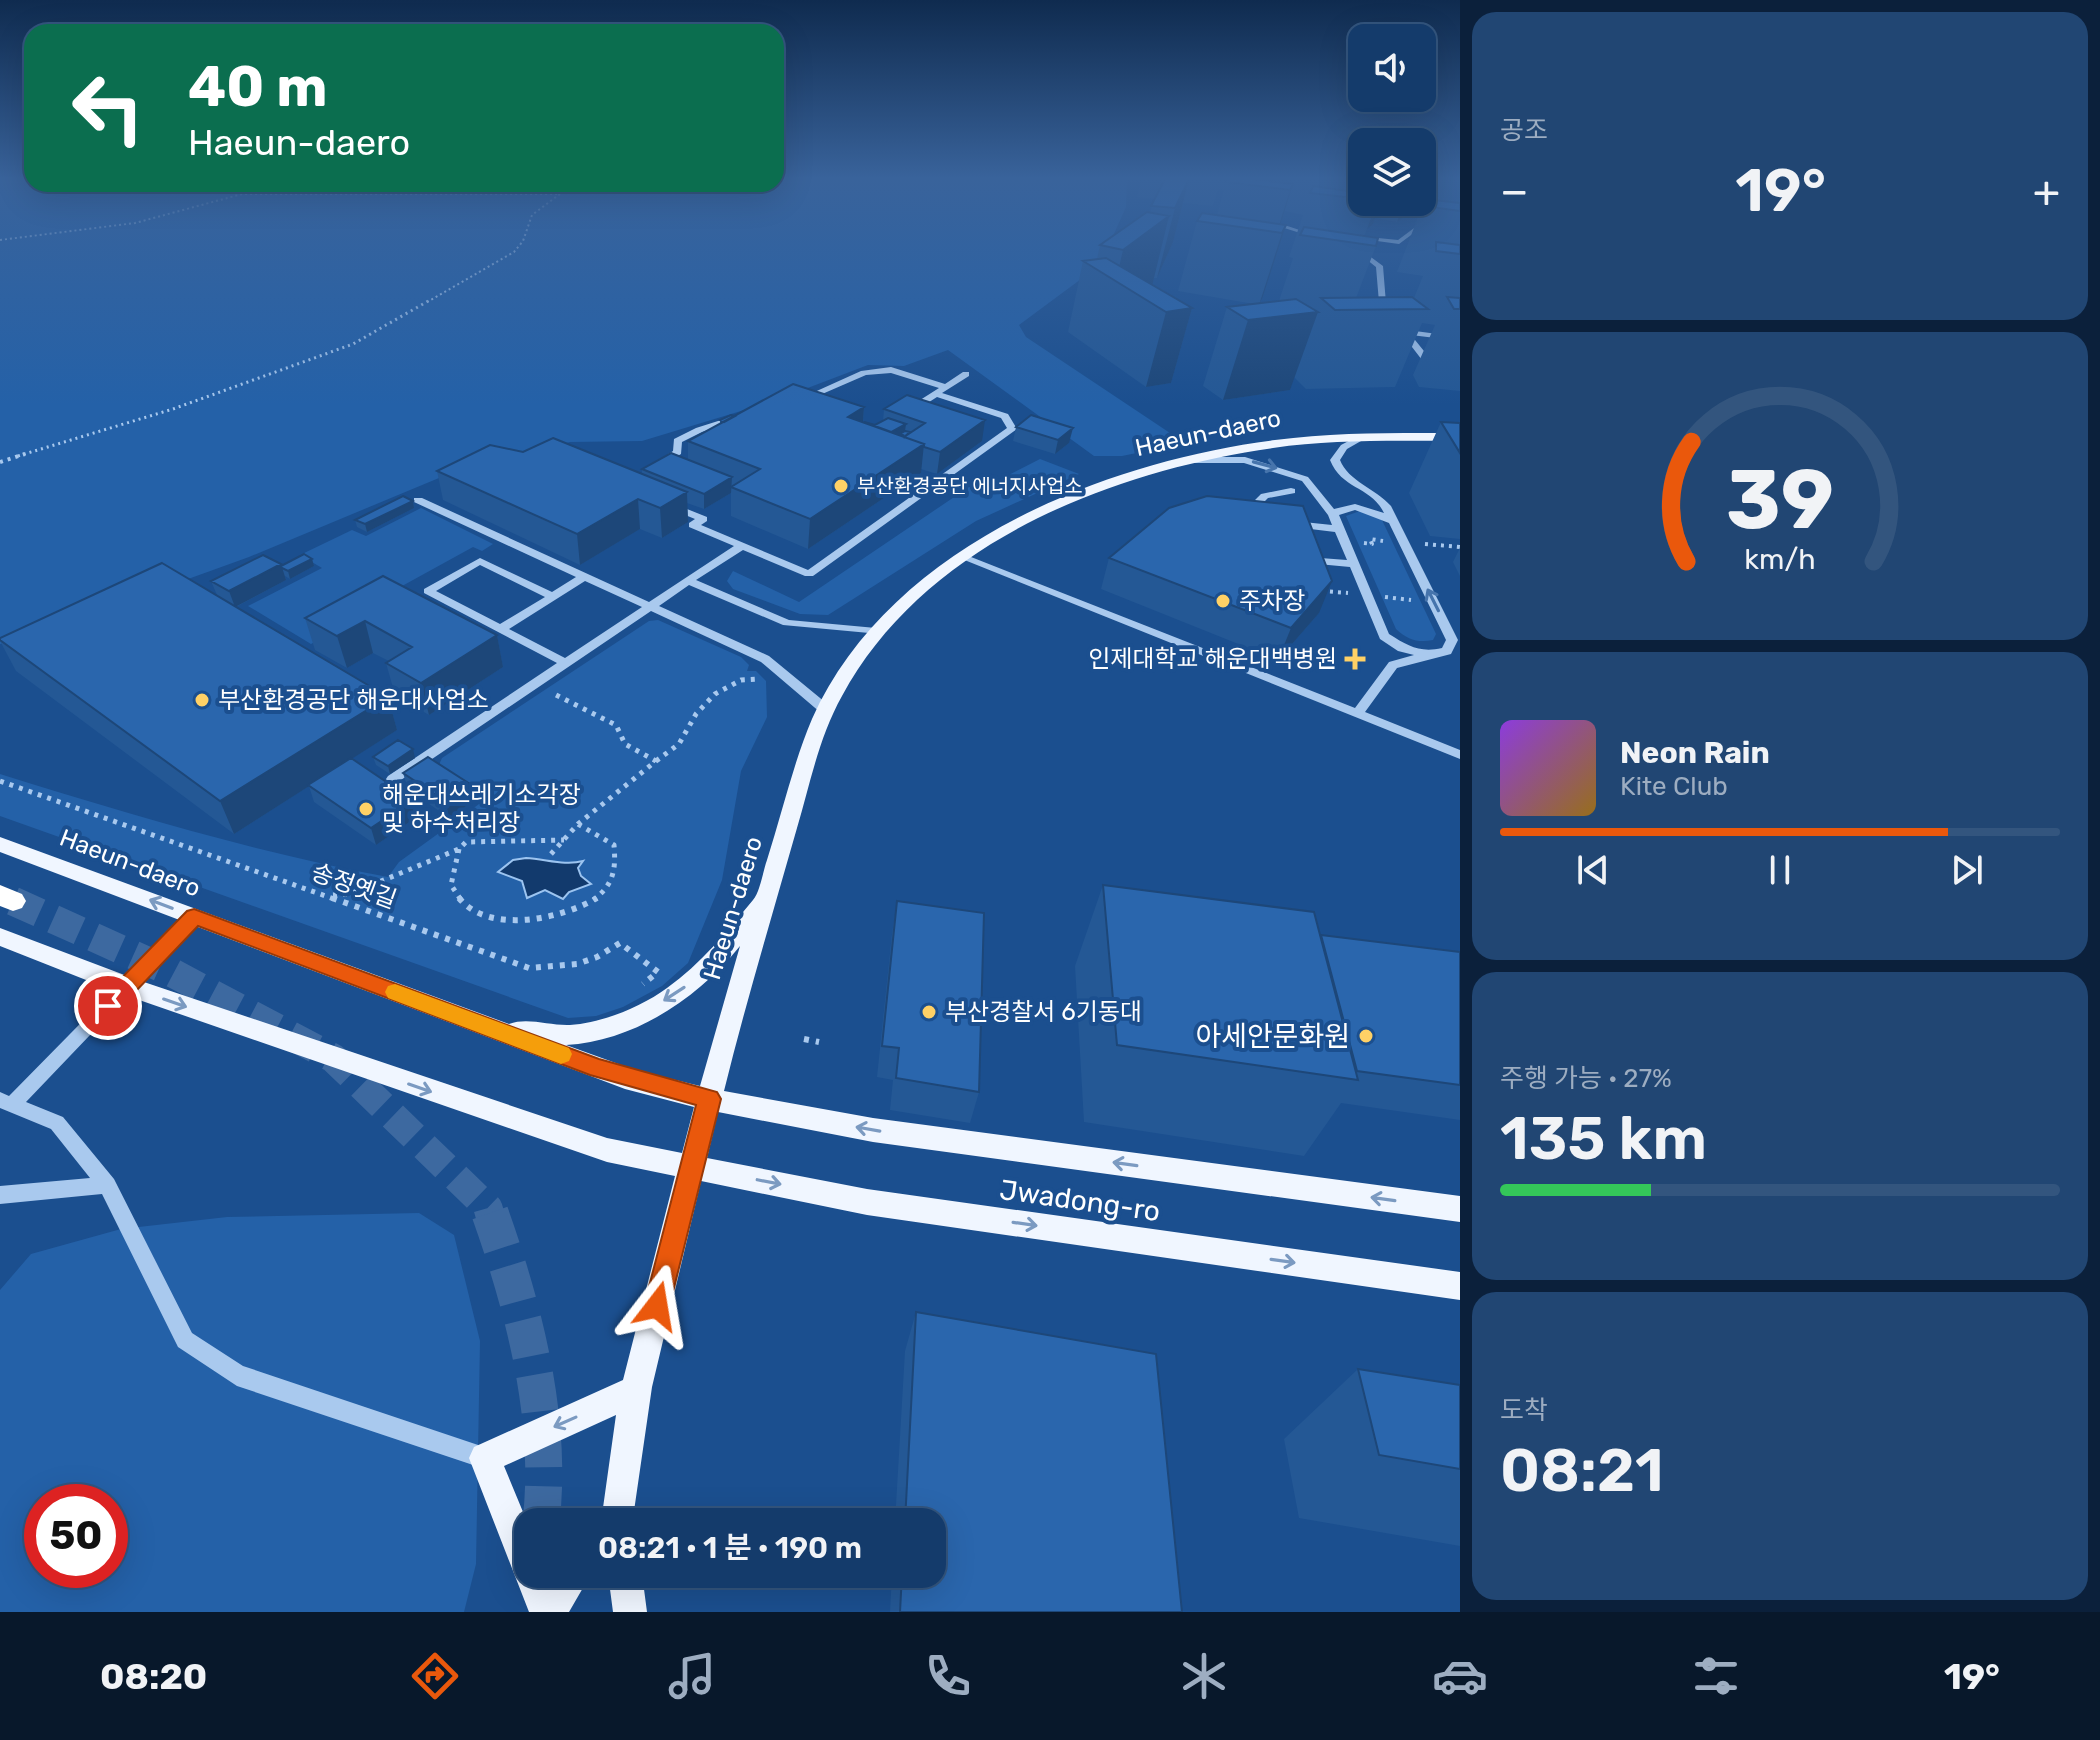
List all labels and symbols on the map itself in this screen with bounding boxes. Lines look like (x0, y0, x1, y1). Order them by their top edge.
street label: Haeun-daero (1133, 404, 1283, 462)
one-way arrow (1251, 458, 1277, 473)
place label: 부산환경공단 에너지사업소 (857, 474, 1083, 498)
marker: 부산환경공단 에너지사업소 (832, 477, 850, 495)
place label: 주차장 (1239, 587, 1305, 615)
one-way arrow (1424, 589, 1440, 613)
marker: 주차장 (1214, 592, 1232, 610)
place label: 인제대학교 해운대백병원 (1088, 645, 1337, 673)
marker: 인제대학교 해운대백병원 (1344, 648, 1366, 670)
place label: 부산환경공단 해운대사업소 (218, 686, 489, 714)
marker: 부산환경공단 해운대사업소 (193, 691, 211, 709)
place label: 해운대쓰레기소각장 및 하수처리장 (382, 781, 581, 837)
marker: 해운대쓰레기소각장 및 하수처리장 (357, 800, 375, 818)
street label: Haeun-daero (56, 823, 204, 903)
street label: Haeun-daero (698, 833, 768, 983)
street label: 송정옛길 (308, 858, 400, 914)
one-way arrow (149, 896, 174, 910)
pin (74, 972, 142, 1040)
one-way arrow (663, 986, 685, 1002)
one-way arrow (162, 996, 187, 1011)
place label: 부산경찰서 6기동대 (945, 998, 1142, 1026)
marker: 부산경찰서 6기동대 (920, 1003, 938, 1021)
place label: 아세안문화원 (1195, 1020, 1350, 1053)
marker: 아세안문화원 (1357, 1027, 1375, 1045)
one-way arrow (408, 1081, 433, 1096)
one-way arrow (855, 1120, 881, 1135)
one-way arrow (1113, 1156, 1138, 1171)
street label: Jwadong-ro (998, 1173, 1162, 1228)
one-way arrow (756, 1176, 781, 1191)
one-way arrow (1371, 1191, 1396, 1206)
one-way arrow (1012, 1217, 1038, 1232)
one-way arrow (1270, 1254, 1295, 1269)
position arrow (615, 1264, 699, 1348)
one-way arrow (553, 1415, 577, 1430)
speed limit sign: 50 (24, 1484, 128, 1588)

